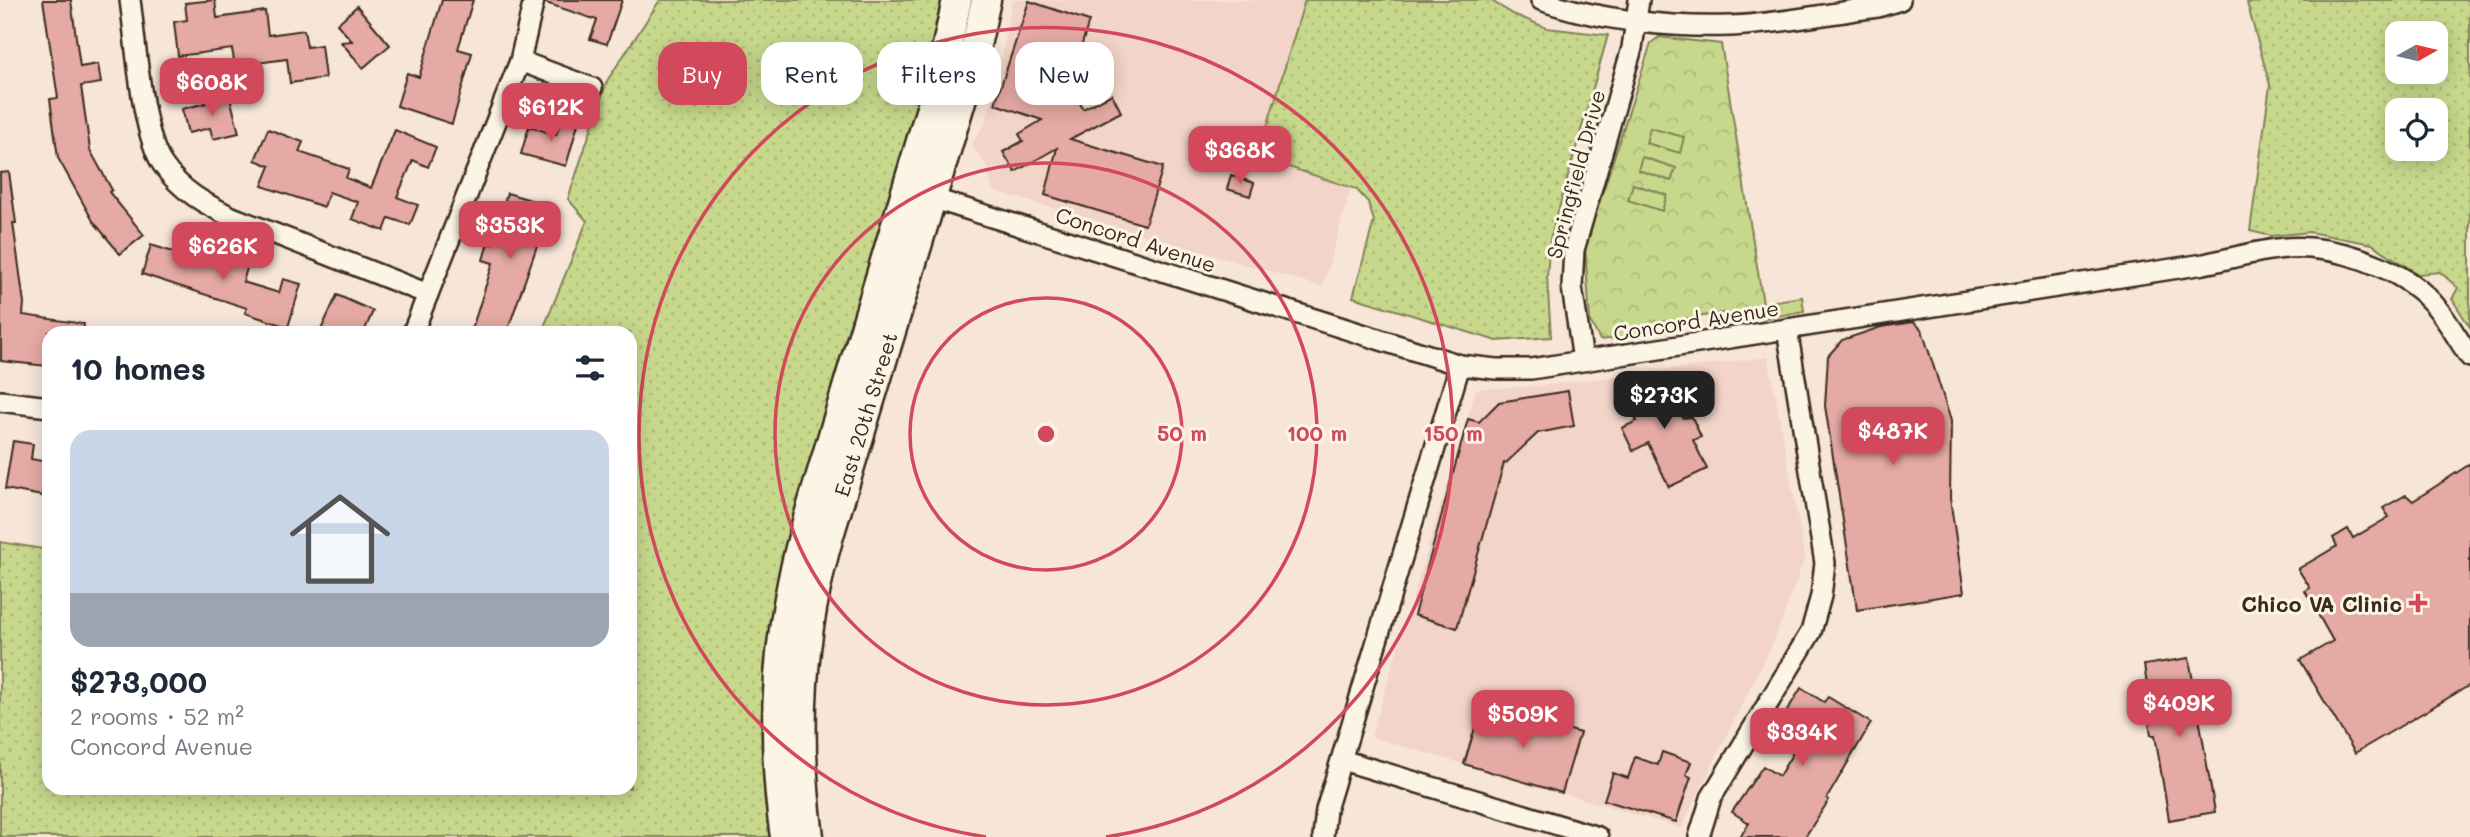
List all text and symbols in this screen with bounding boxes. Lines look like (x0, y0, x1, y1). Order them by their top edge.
north arrow (2385, 21, 2448, 84)
map controls (2385, 21, 2448, 161)
chip: Buy (658, 42, 747, 105)
chip: Rent (761, 42, 863, 105)
chip: Filters (877, 42, 1001, 105)
chip: New (1015, 42, 1114, 105)
pin: $608K (163, 58, 261, 118)
text: $608K (176, 66, 248, 96)
pin: $612K (502, 83, 600, 143)
street label: Springfield Drive (1539, 86, 1611, 262)
text: $612K (518, 91, 584, 121)
button: locate (2385, 98, 2448, 161)
pin: $368K (1191, 127, 1289, 186)
text: $368K (1204, 134, 1276, 164)
street label: Concord Avenue (1052, 200, 1220, 278)
pin: $353K (461, 202, 559, 261)
text: $353K (475, 209, 545, 239)
pin: $626K (174, 222, 272, 282)
text: $626K (188, 230, 258, 260)
street label: Concord Avenue (1611, 294, 1781, 346)
street label: East 20th Street (827, 328, 903, 500)
text: 10 homes (70, 348, 206, 388)
icon: filters (571, 349, 609, 387)
pin: $273K (1615, 372, 1713, 431)
text: $273K (1630, 379, 1698, 409)
pin: $487K (1844, 407, 1942, 467)
text: $487K (1857, 415, 1929, 445)
text: 50 m (1157, 419, 1207, 446)
text: 100 m (1287, 419, 1347, 446)
text: 150 m (1423, 419, 1483, 446)
centre of rings (1034, 422, 1058, 446)
icon: home (277, 476, 403, 602)
place label: Chico VA Clinic (2241, 590, 2402, 617)
marker: Chico VA Clinic (2408, 593, 2428, 613)
text: $273,000 (70, 661, 207, 701)
pin: $409K (2130, 680, 2228, 739)
text: $409K (2143, 687, 2215, 717)
pin: $509K (1474, 690, 1572, 750)
text: $509K (1487, 698, 1559, 728)
text: 2 rooms · 52 m² (70, 701, 244, 731)
pin: $334K (1753, 708, 1851, 768)
text: $334K (1766, 716, 1838, 746)
text: Concord Avenue (70, 731, 253, 761)

